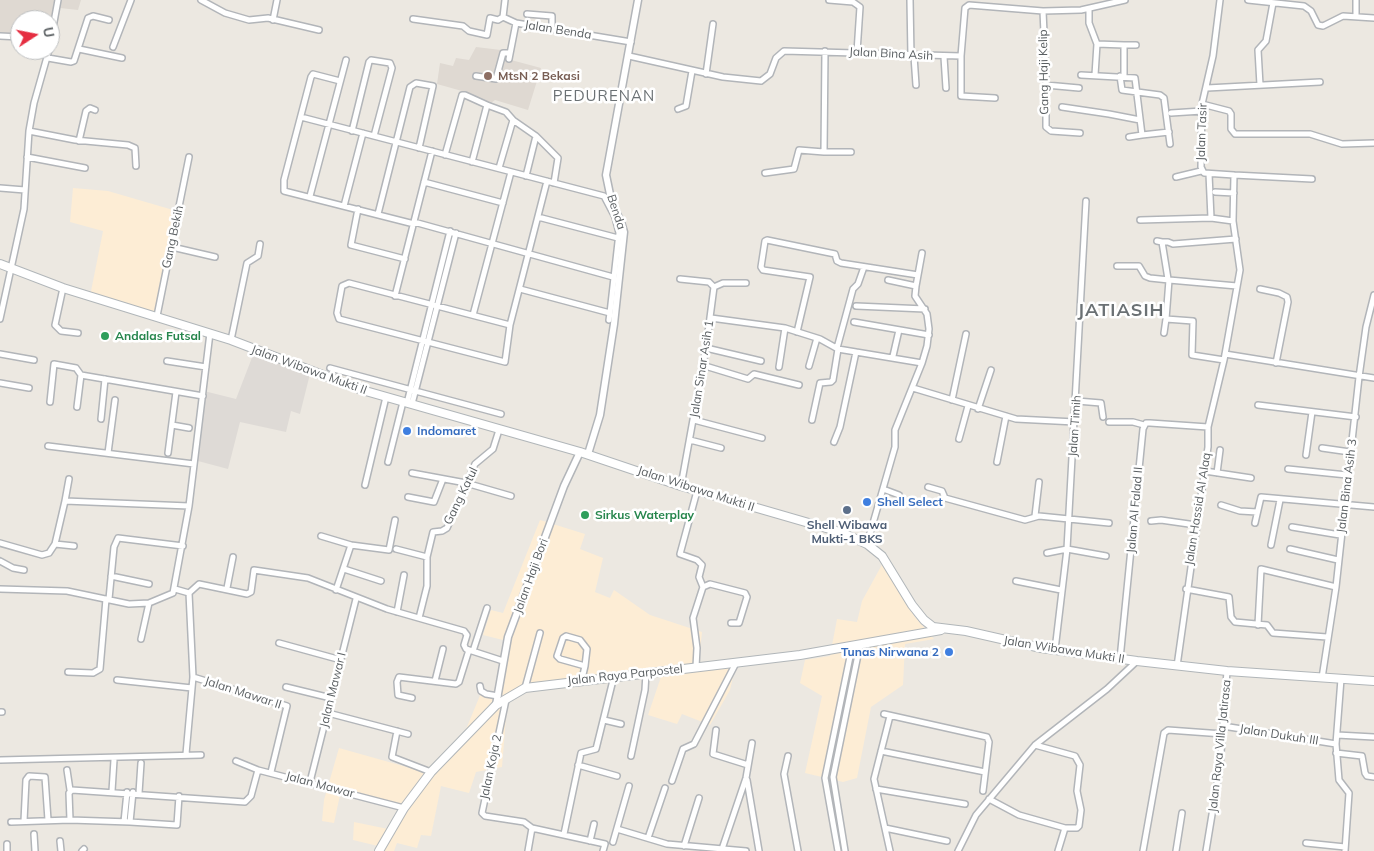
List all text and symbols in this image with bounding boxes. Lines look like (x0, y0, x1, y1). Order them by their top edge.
north arrow (10, 10, 60, 60)
street label: Jalan Benda (524, 18, 592, 42)
text: U (39, 26, 59, 39)
street label: Gang Haji Kelip (1036, 29, 1052, 115)
street label: Jalan Bina Asih (849, 45, 933, 63)
place label: MtsN 2 Bekasi (498, 69, 580, 83)
marker: MtsN 2 Bekasi (482, 70, 494, 82)
district label: PEDURENAN (552, 87, 656, 105)
street label: Jalan Tasir (1194, 103, 1210, 161)
street label: Benda (604, 193, 628, 231)
street label: Gang Bekih (159, 204, 187, 270)
district label: JATIASIH (1077, 300, 1165, 322)
street label: Jalan Sinar Asih 1 (687, 319, 717, 419)
place label: Andalas Futsal (115, 329, 201, 343)
marker: Andalas Futsal (99, 330, 111, 342)
street label: Jalan Wibawa Mukti II (249, 342, 369, 398)
street label: Jalan Timih (1066, 395, 1084, 457)
place label: Indomaret (417, 424, 476, 438)
marker: Indomaret (401, 425, 413, 437)
street label: Jalan Bina Asih 3 (1334, 438, 1360, 534)
street label: Jalan Hassid Al Alaq (1182, 452, 1214, 566)
street label: Jalan Wibawa Mukti II (636, 463, 756, 515)
street label: Gang Katul (441, 465, 481, 527)
street label: Jalan Al Falad II (1124, 466, 1146, 554)
place label: Shell Select (877, 495, 943, 509)
marker: Shell Select (861, 496, 873, 508)
marker: Shell Wibawa Mukti-1 BKS (841, 504, 853, 516)
place label: Sirkus Waterplay (595, 508, 694, 522)
marker: Sirkus Waterplay (579, 509, 591, 521)
place label: Shell Wibawa Mukti-1 BKS (807, 518, 887, 546)
street label: Jalan Haji Bori (511, 537, 551, 615)
street label: Jalan Wibawa Mukti II (1003, 633, 1125, 667)
place label: Tunas Nirwana 2 (841, 645, 939, 659)
marker: Tunas Nirwana 2 (943, 646, 955, 658)
street label: Jalan Mawar I (317, 651, 349, 729)
street label: Jalan Raya Parpostel (567, 662, 683, 688)
street label: Jalan Mawar II (203, 674, 283, 712)
street label: Jalan Raya Villa Jatirasa (1206, 679, 1234, 813)
street label: Jalan Dukuh III (1238, 722, 1320, 748)
street label: Jalan Koja 2 (477, 733, 505, 801)
street label: Jalan Mawar (284, 769, 356, 801)

